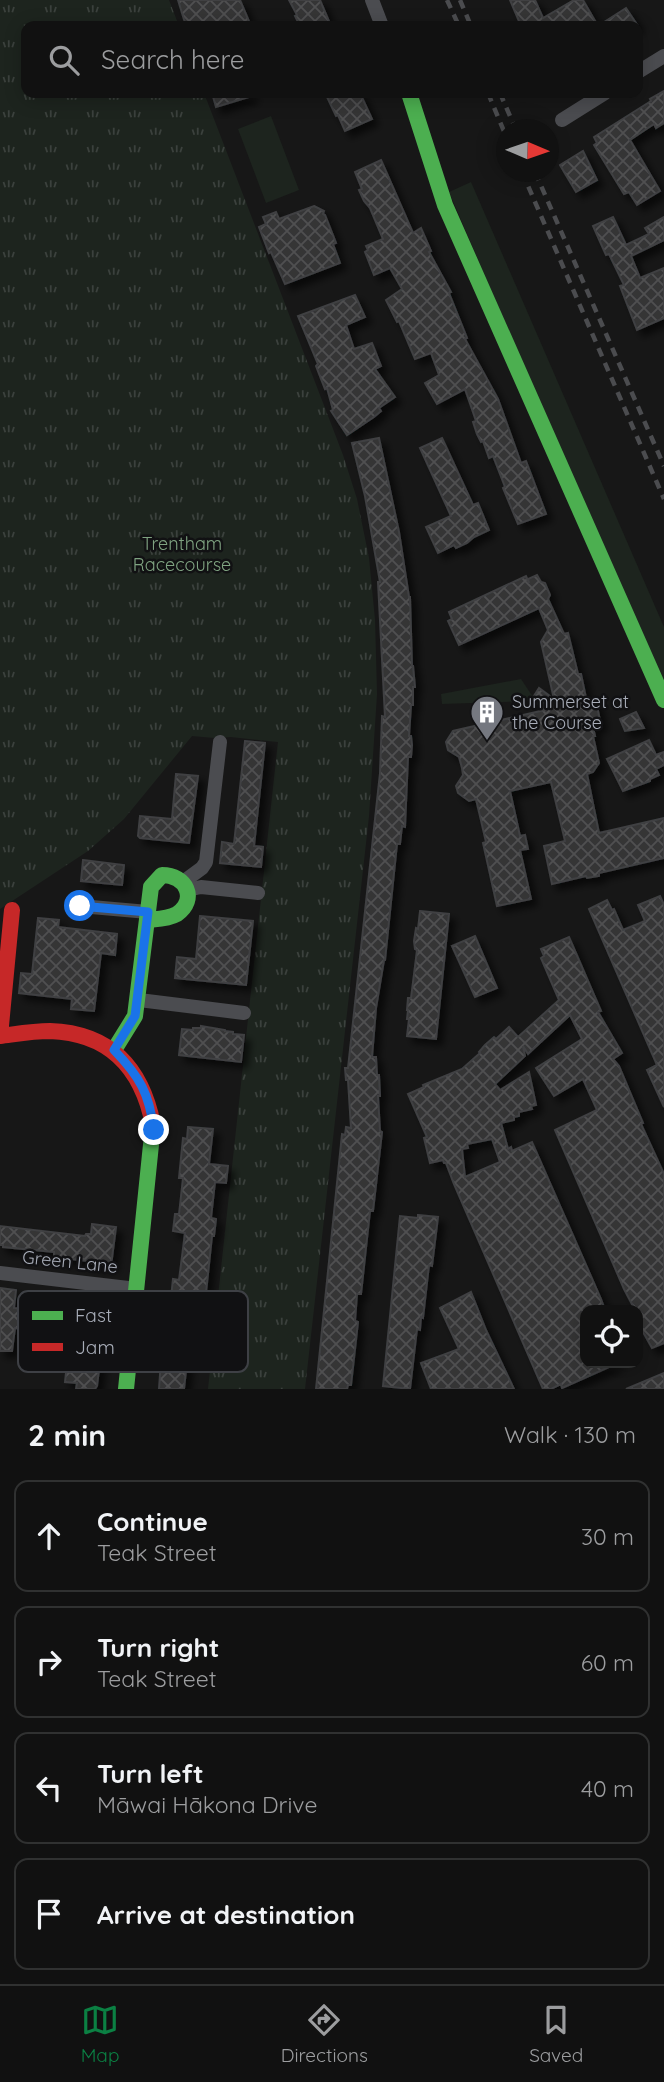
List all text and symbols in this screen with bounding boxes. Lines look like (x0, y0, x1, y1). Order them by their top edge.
search box (21, 21, 643, 98)
icon: search (45, 41, 83, 79)
text: Search here (101, 43, 245, 76)
north arrow (496, 119, 559, 182)
park label: Trentham Racecourse (133, 532, 231, 576)
place label: Summerset at the Course (512, 690, 629, 734)
building icon: Summerset at the Course (468, 693, 506, 742)
route start (64, 890, 95, 921)
route end (138, 1114, 169, 1145)
street label: Green Lane (21, 1245, 119, 1278)
legend (18, 1291, 248, 1372)
text: Fast (75, 1303, 112, 1327)
map controls (580, 1305, 643, 1368)
button: locate (580, 1305, 643, 1368)
text: Jam (75, 1335, 115, 1359)
text: 2 min (28, 1416, 106, 1454)
text: Walk · 130 m (504, 1420, 636, 1449)
text: Continue (97, 1505, 208, 1538)
icon: ahead (30, 1517, 68, 1555)
text: 30 m (581, 1522, 634, 1551)
text: Teak Street (97, 1538, 217, 1567)
text: Turn right (97, 1631, 219, 1664)
icon: right (30, 1643, 68, 1681)
text: 60 m (581, 1648, 634, 1677)
text: Teak Street (97, 1664, 217, 1693)
text: Turn left (97, 1757, 204, 1790)
icon: left (30, 1769, 68, 1807)
text: 40 m (581, 1774, 634, 1803)
text: Māwai Hākona Drive (97, 1790, 317, 1819)
icon: arrive (30, 1895, 68, 1933)
text: Arrive at destination (97, 1898, 355, 1931)
tab: Map (81, 2001, 119, 2067)
tab: Directions (281, 2001, 368, 2067)
tab: Saved (529, 2001, 583, 2067)

